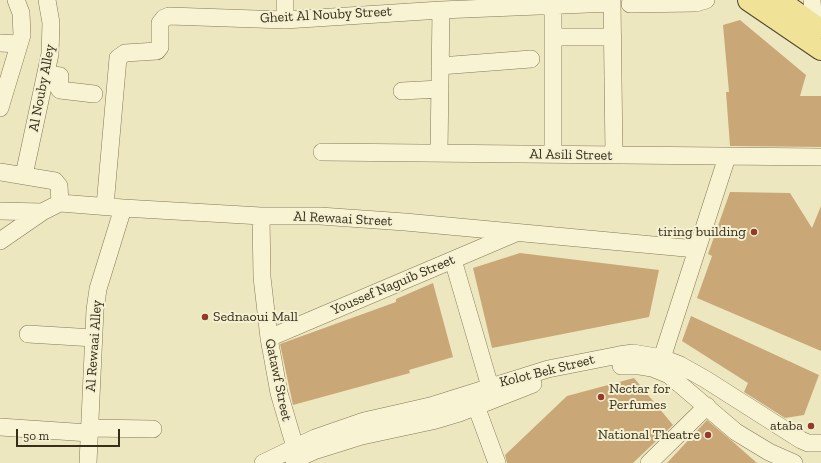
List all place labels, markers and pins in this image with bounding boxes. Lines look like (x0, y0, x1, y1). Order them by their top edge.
place label: tiring building (658, 224, 746, 240)
marker: tiring building (749, 227, 759, 237)
place label: Sednaoui Mall (213, 309, 298, 325)
marker: Sednaoui Mall (200, 312, 210, 322)
place label: Nectar for Perfumes (609, 381, 671, 414)
marker: Nectar for Perfumes (596, 392, 606, 402)
place label: ataba (770, 418, 803, 434)
marker: ataba (806, 421, 816, 431)
place label: National Theatre (598, 427, 700, 443)
marker: National Theatre (703, 430, 713, 440)

